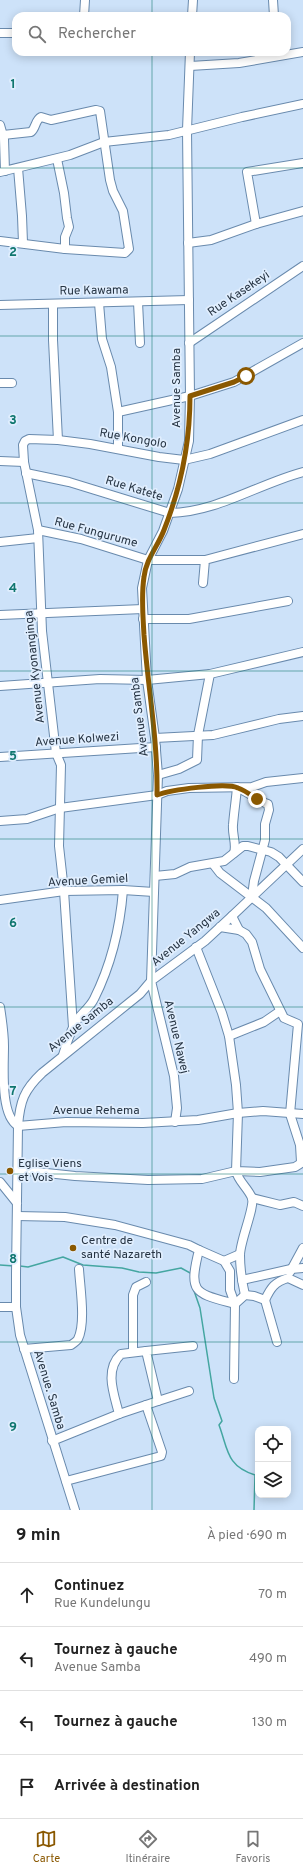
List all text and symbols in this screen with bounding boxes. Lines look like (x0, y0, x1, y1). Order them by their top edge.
search box (12, 12, 291, 56)
icon: search (26, 23, 48, 45)
text: Rechercher (58, 25, 136, 44)
text: 1 (10, 77, 16, 93)
text: 2 (9, 245, 17, 261)
street label: Rue Kasekeyi (205, 267, 273, 321)
street label: Rue Kawama (59, 282, 129, 300)
street label: Avenue Samba (169, 348, 185, 428)
route start (237, 367, 255, 385)
text: 3 (9, 413, 17, 429)
street label: Rue Kongolo (98, 425, 168, 453)
street label: Rue Katete (103, 473, 165, 505)
street label: Rue Fungurume (53, 514, 139, 552)
text: 4 (9, 581, 17, 597)
street label: Avenue Kyonanginga (21, 610, 49, 724)
street label: Avenue Samba (127, 676, 153, 758)
street label: Avenue Kolwezi (34, 729, 120, 751)
text: 5 (9, 749, 17, 765)
route end (248, 790, 266, 808)
street label: Avenue Gemiel (47, 871, 129, 891)
street label: Avenue Yangwa (148, 905, 224, 971)
text: 6 (9, 916, 17, 932)
street label: Avenue Samba (45, 994, 117, 1056)
street label: Avenue Nawej (160, 999, 192, 1075)
text: 7 (10, 1084, 17, 1100)
street label: Avenue Rehema (52, 1103, 140, 1119)
place label: Eglise Viens et Vois (18, 1156, 82, 1186)
marker: Eglise Viens et Vois (5, 1166, 15, 1176)
place label: Centre de santé Nazareth (81, 1233, 162, 1263)
marker: Centre de santé Nazareth (68, 1243, 78, 1253)
text: 8 (9, 1252, 17, 1268)
street label: Avenue. Samba (29, 1348, 69, 1432)
text: 9 (9, 1420, 17, 1436)
map controls (255, 1426, 291, 1498)
button: locate (255, 1426, 291, 1462)
button: layers (255, 1462, 291, 1498)
text: 9 min (16, 1525, 60, 1547)
text: À pied · 690 m (207, 1528, 287, 1544)
text: Continuez (54, 1577, 124, 1596)
icon: ahead (16, 1584, 38, 1606)
text: 70 m (258, 1587, 287, 1603)
text: Rue Kundelungu (54, 1596, 150, 1612)
text: Tournez à gauche (54, 1641, 178, 1660)
icon: left (16, 1648, 38, 1670)
text: 490 m (249, 1651, 287, 1667)
text: Avenue Samba (54, 1660, 141, 1676)
icon: left (16, 1712, 38, 1734)
text: Tournez à gauche (54, 1713, 178, 1732)
text: 130 m (252, 1715, 287, 1731)
icon: arrive (16, 1776, 38, 1798)
text: Arrivée à destination (54, 1777, 200, 1796)
tab: Carte (33, 1828, 60, 1866)
tab: Itinéraire (125, 1828, 170, 1866)
tab: Favoris (235, 1828, 270, 1866)

